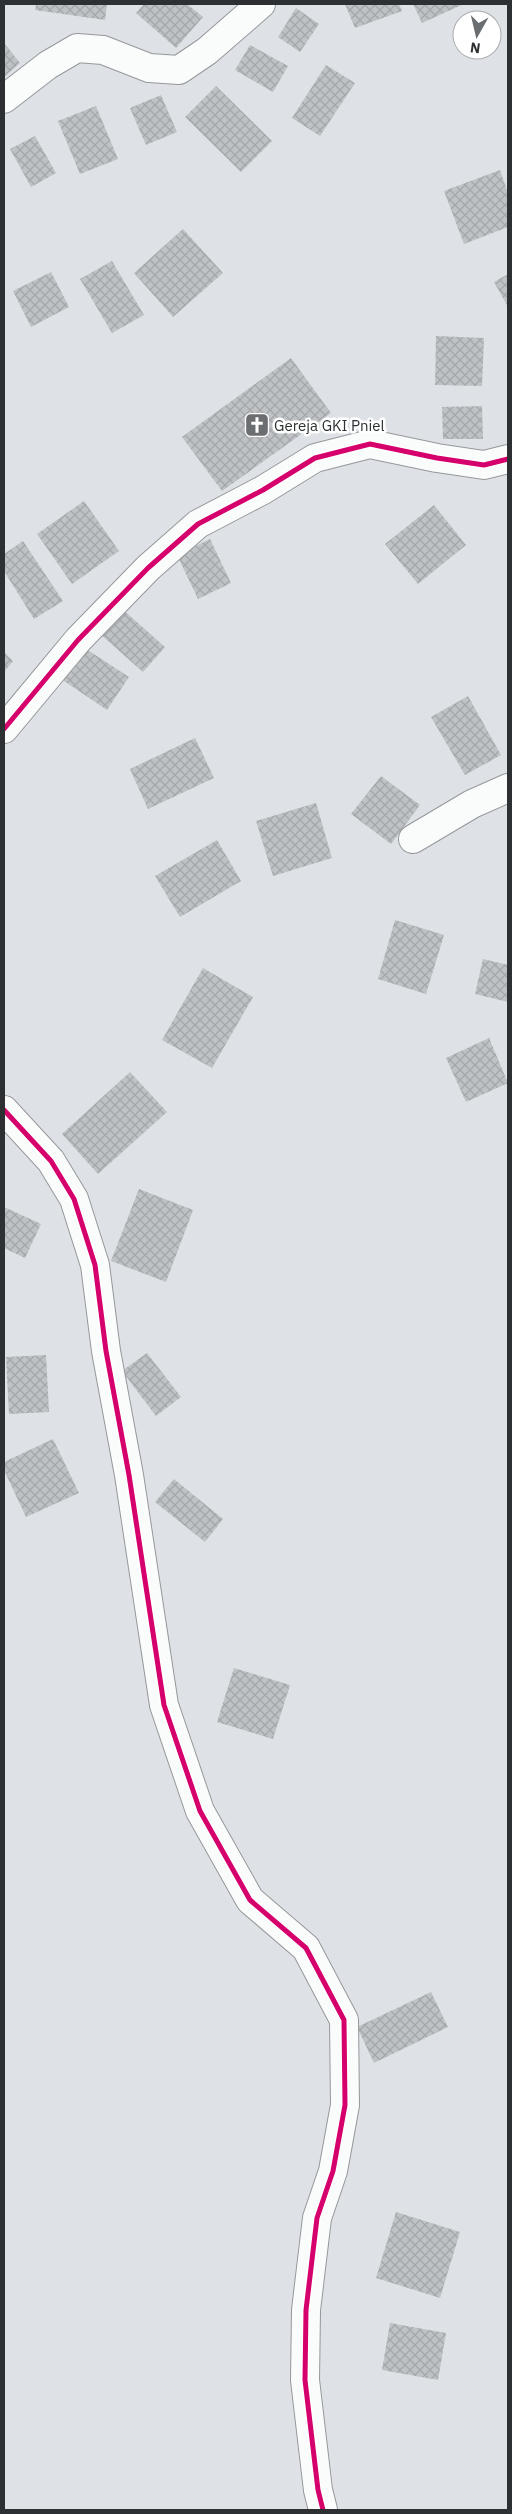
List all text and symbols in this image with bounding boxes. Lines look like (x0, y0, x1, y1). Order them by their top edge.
north arrow (452, 10, 502, 60)
text: N (469, 38, 481, 57)
church icon: Gereja GKI Pniel (244, 412, 270, 438)
place label: Gereja GKI Pniel (274, 416, 385, 435)

